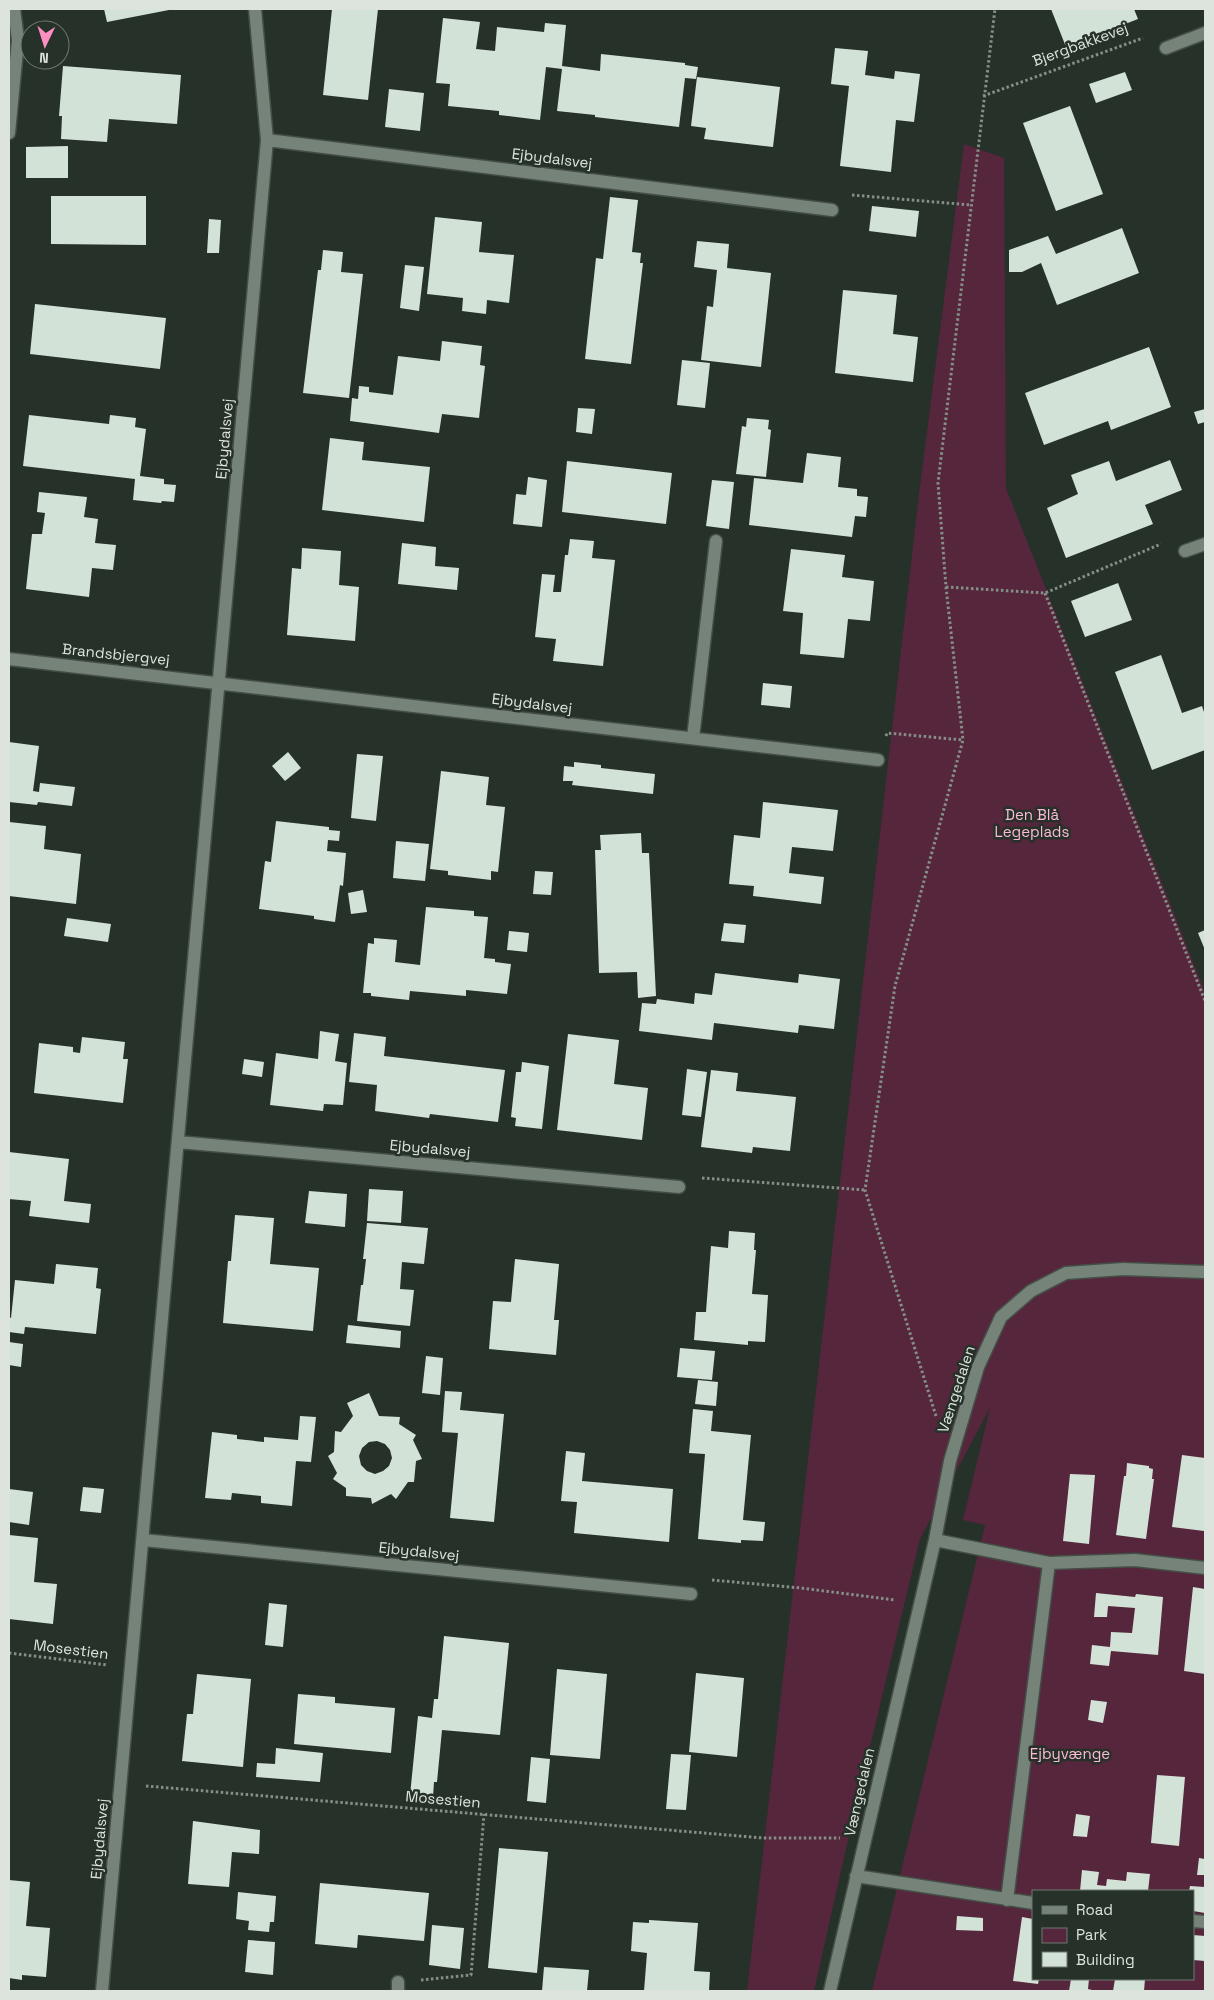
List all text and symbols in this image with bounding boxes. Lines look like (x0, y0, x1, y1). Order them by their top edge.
street label: Bjergbakkevej (1030, 18, 1130, 70)
north arrow (20, 20, 70, 70)
text: N (39, 49, 49, 67)
street label: Ejbydalsvej (511, 144, 593, 172)
street label: Ejbydalsvej (211, 398, 237, 480)
street label: Brandsbjergvej (61, 639, 171, 669)
street label: Ejbydalsvej (491, 689, 573, 717)
park label: Den Blå Legeplads (995, 805, 1070, 841)
street label: Ejbydalsvej (389, 1135, 471, 1161)
street label: Vængedalen (933, 1343, 979, 1435)
street label: Ejbydalsvej (378, 1537, 460, 1565)
street label: Mosestien (32, 1635, 110, 1663)
park label: Ejbyvænge (1030, 1744, 1110, 1763)
street label: Vængedalen (840, 1746, 878, 1838)
street label: Mosestien (405, 1786, 481, 1812)
street label: Ejbydalsvej (86, 1798, 112, 1880)
legend (1032, 1890, 1194, 1980)
text: Road (1076, 1900, 1113, 1919)
text: Park (1076, 1925, 1107, 1944)
text: Building (1076, 1950, 1135, 1969)

